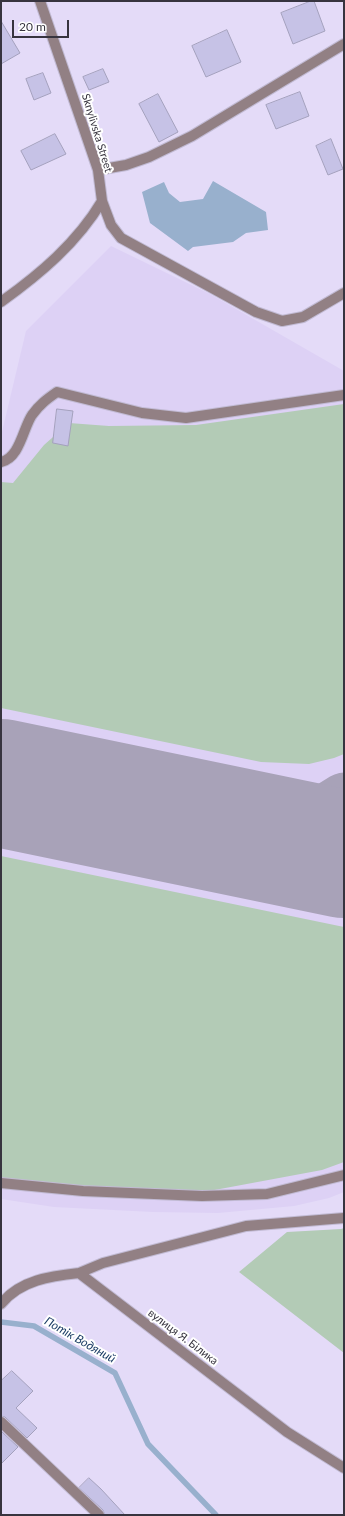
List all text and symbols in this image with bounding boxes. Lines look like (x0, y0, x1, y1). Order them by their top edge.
scale bar (14, 12, 71, 38)
text: 20 m (19, 19, 46, 34)
street label: Sknylivska Street (79, 92, 115, 174)
street label: вулиця Я. Білика (145, 1306, 221, 1368)
water label: Потік Водяний (42, 1314, 118, 1366)

